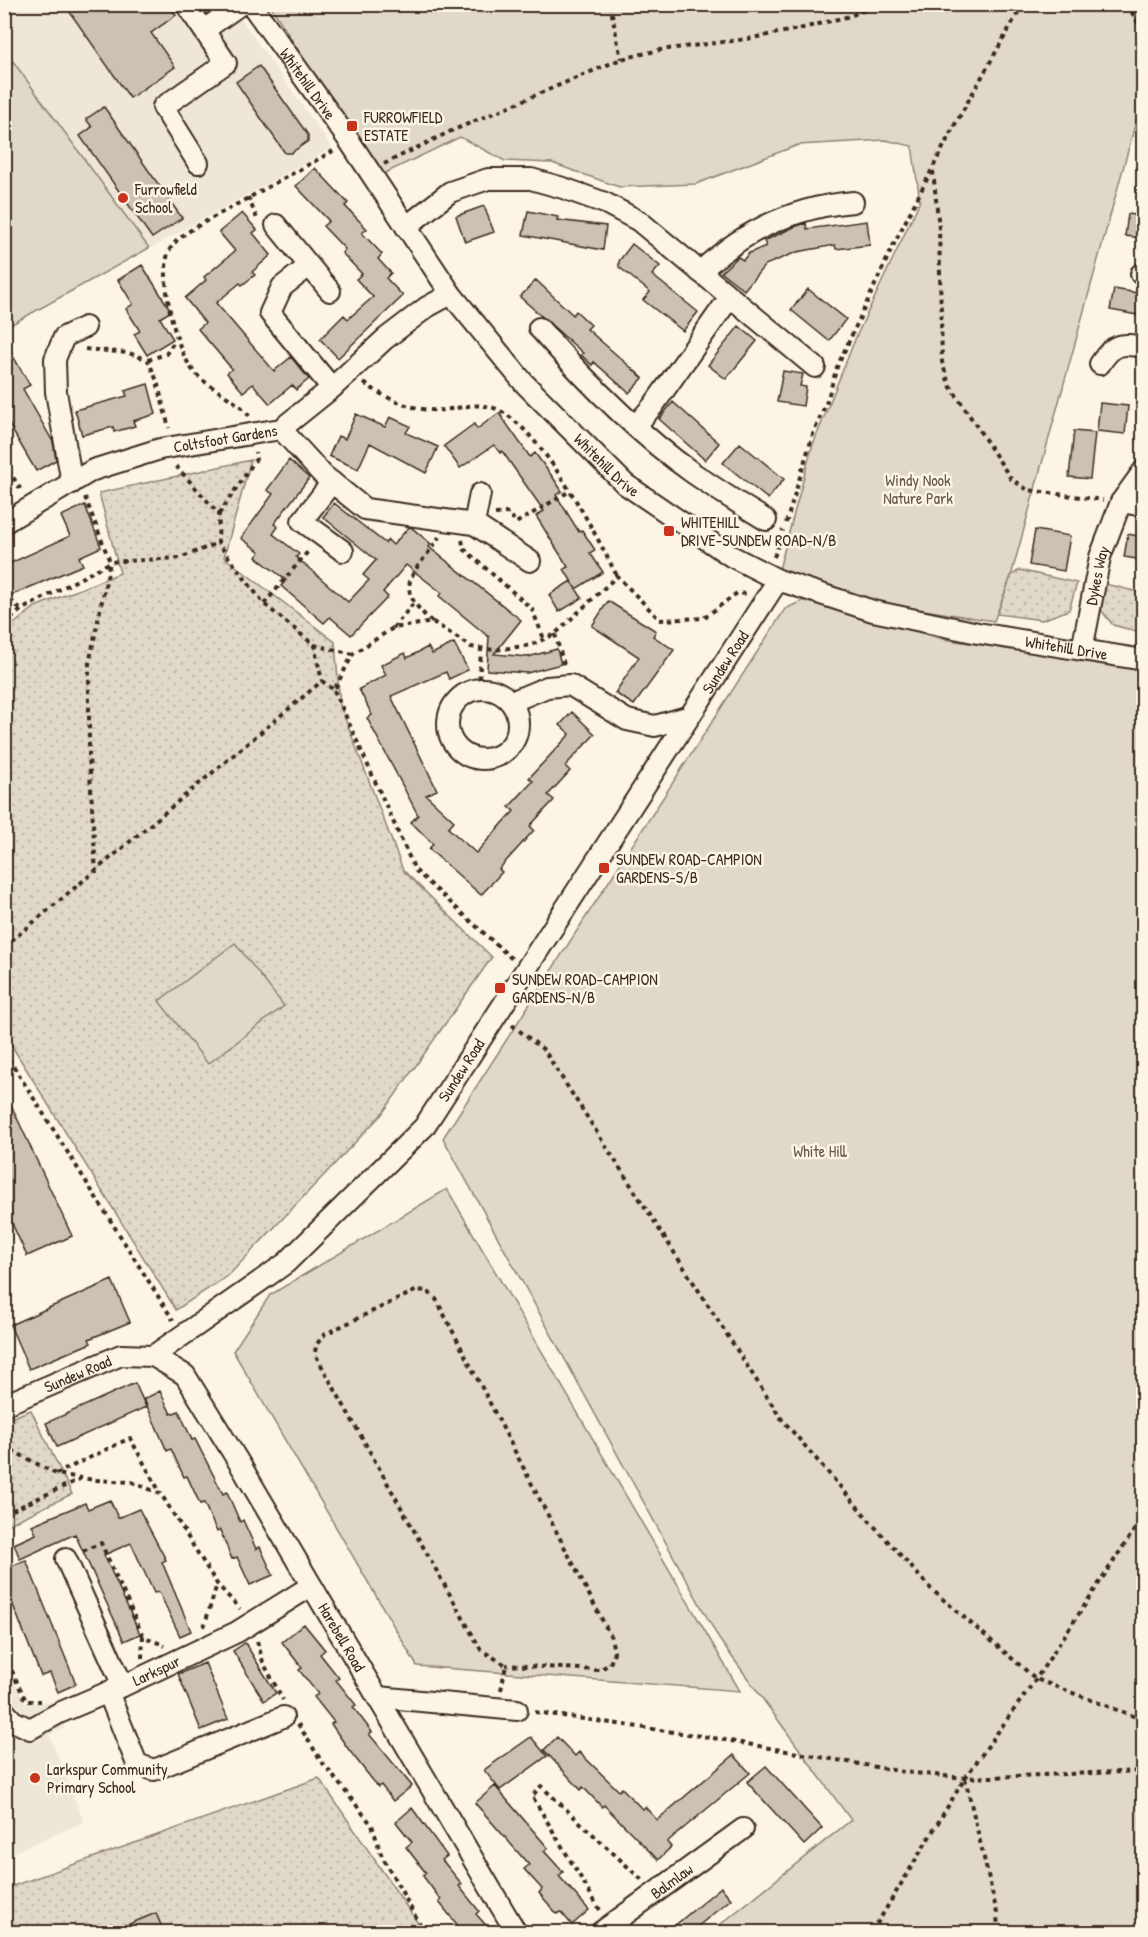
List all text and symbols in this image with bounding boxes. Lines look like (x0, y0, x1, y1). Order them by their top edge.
street label: Whitehill Drive (275, 43, 342, 124)
place label: FURROWFIELD ESTATE (363, 106, 443, 146)
marker: FURROWFIELD ESTATE (345, 119, 359, 133)
place label: Furrowfield School (134, 178, 197, 218)
marker: Furrowfield School (116, 191, 130, 205)
street label: Coltsfoot Gardens (172, 419, 279, 458)
street label: Whitehill Drive (569, 428, 644, 502)
park label: Windy Nook Nature Park (883, 469, 953, 509)
place label: WHITEHILL DRIVE-SUNDEW ROAD-N/B (681, 511, 836, 551)
marker: WHITEHILL DRIVE-SUNDEW ROAD-N/B (662, 524, 676, 538)
street label: Dykes Way (1080, 542, 1114, 607)
street label: Sundew Road (696, 626, 753, 698)
street label: Whitehill Drive (1024, 630, 1110, 665)
place label: SUNDEW ROAD-CAMPION GARDENS-S/B (616, 848, 762, 888)
marker: SUNDEW ROAD-CAMPION GARDENS-S/B (597, 861, 611, 875)
place label: SUNDEW ROAD-CAMPION GARDENS-N/B (512, 968, 658, 1008)
marker: SUNDEW ROAD-CAMPION GARDENS-N/B (493, 981, 507, 995)
street label: Sundew Road (432, 1034, 489, 1106)
park label: White Hill (793, 1140, 847, 1162)
street label: Sundew Road (41, 1349, 115, 1398)
street label: Harebell Road (313, 1599, 371, 1675)
street label: Larkspur (129, 1649, 184, 1691)
place label: Larkspur Community Primary School (47, 1758, 168, 1798)
marker: Larkspur Community Primary School (28, 1771, 42, 1785)
street label: Balmlaw (646, 1858, 697, 1904)

